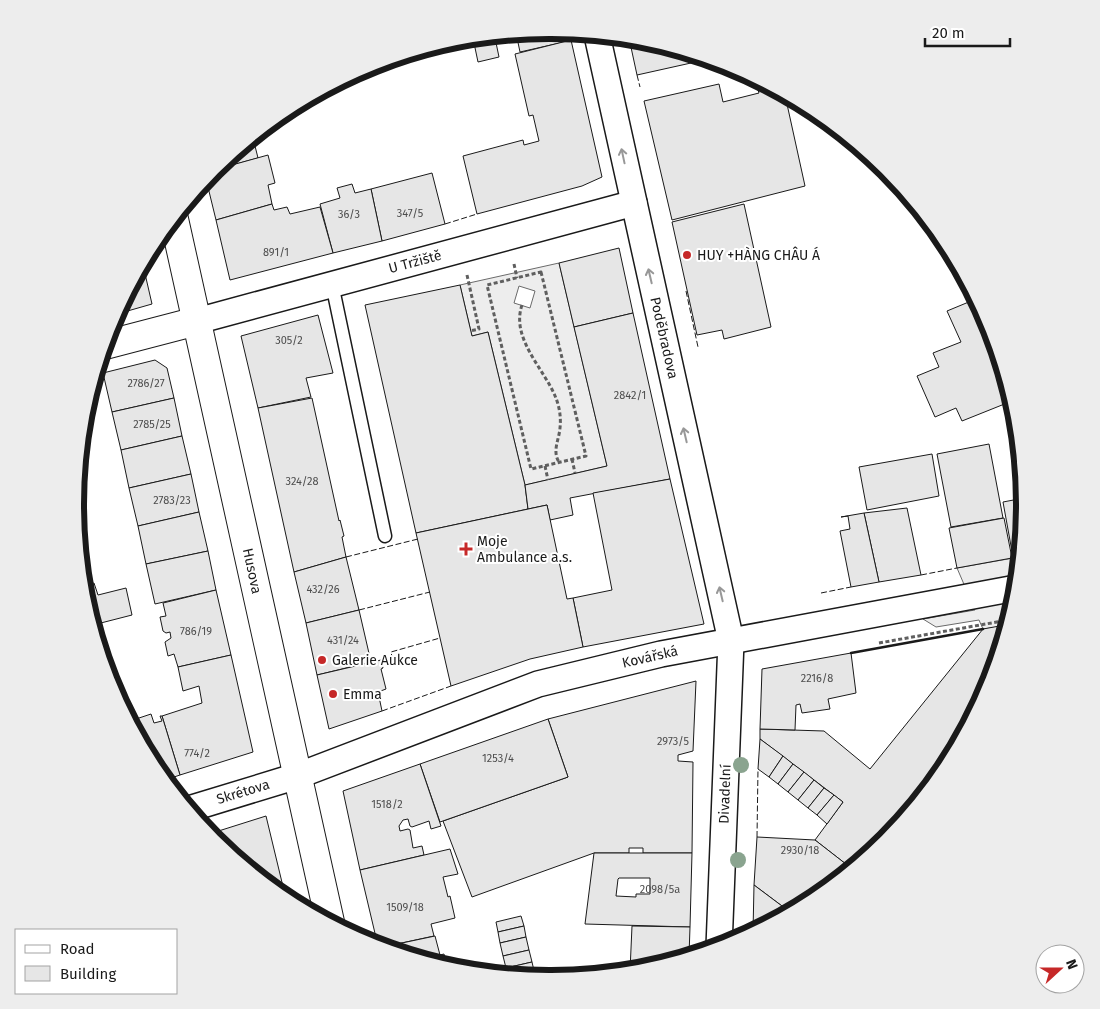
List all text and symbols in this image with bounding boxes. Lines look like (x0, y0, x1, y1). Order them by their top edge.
scale bar (925, 15, 1010, 47)
text: 20 m (932, 24, 965, 42)
one-way arrow (618, 148, 628, 164)
house number: 347/5 (397, 207, 424, 220)
house number: 36/3 (338, 208, 360, 221)
house number: 891/1 (263, 246, 289, 259)
place label: HUY +HÀNG CHÂU Á (697, 246, 820, 264)
street label: U Tržiště (387, 247, 443, 277)
marker: HUY +HÀNG CHÂU Á (681, 249, 693, 261)
one-way arrow (645, 269, 654, 285)
street label: Poděbradova (646, 295, 682, 381)
house number: 305/2 (275, 334, 303, 347)
house number: 2786/27 (127, 377, 165, 390)
house number: 2842/1 (614, 389, 646, 402)
house number: 2785/25 (133, 418, 171, 431)
one-way arrow (680, 427, 690, 443)
house number: 324/28 (286, 475, 318, 488)
house number: 2783/23 (153, 494, 191, 507)
place label: Moje Ambulance a.s. (477, 533, 572, 566)
marker: Moje Ambulance a.s. (459, 542, 473, 556)
street label: Husova (239, 546, 265, 596)
house number: 432/26 (306, 583, 340, 596)
one-way arrow (716, 586, 725, 602)
house number: 786/19 (180, 625, 212, 638)
house number: 431/24 (327, 634, 359, 647)
street label: Kovářská (620, 642, 680, 672)
place label: Galerie Aukce (332, 652, 418, 669)
marker: Galerie Aukce (316, 654, 328, 666)
house number: 2216/8 (801, 672, 833, 685)
place label: Emma (343, 686, 382, 703)
marker: Emma (327, 688, 339, 700)
house number: 2973/5 (657, 735, 689, 748)
house number: 774/2 (184, 747, 210, 760)
house number: 1253/4 (482, 752, 514, 765)
street label: Divadelní (715, 764, 735, 824)
street label: Skrétova (214, 776, 272, 808)
house number: 1518/2 (371, 798, 403, 811)
house number: 2930/18 (781, 844, 819, 857)
house number: 2098/5a (640, 883, 680, 896)
house number: 1509/18 (386, 901, 424, 914)
legend (15, 929, 178, 994)
text: Road (60, 940, 95, 958)
north arrow (1035, 944, 1085, 994)
text: N (1062, 957, 1081, 972)
text: Building (60, 965, 116, 983)

